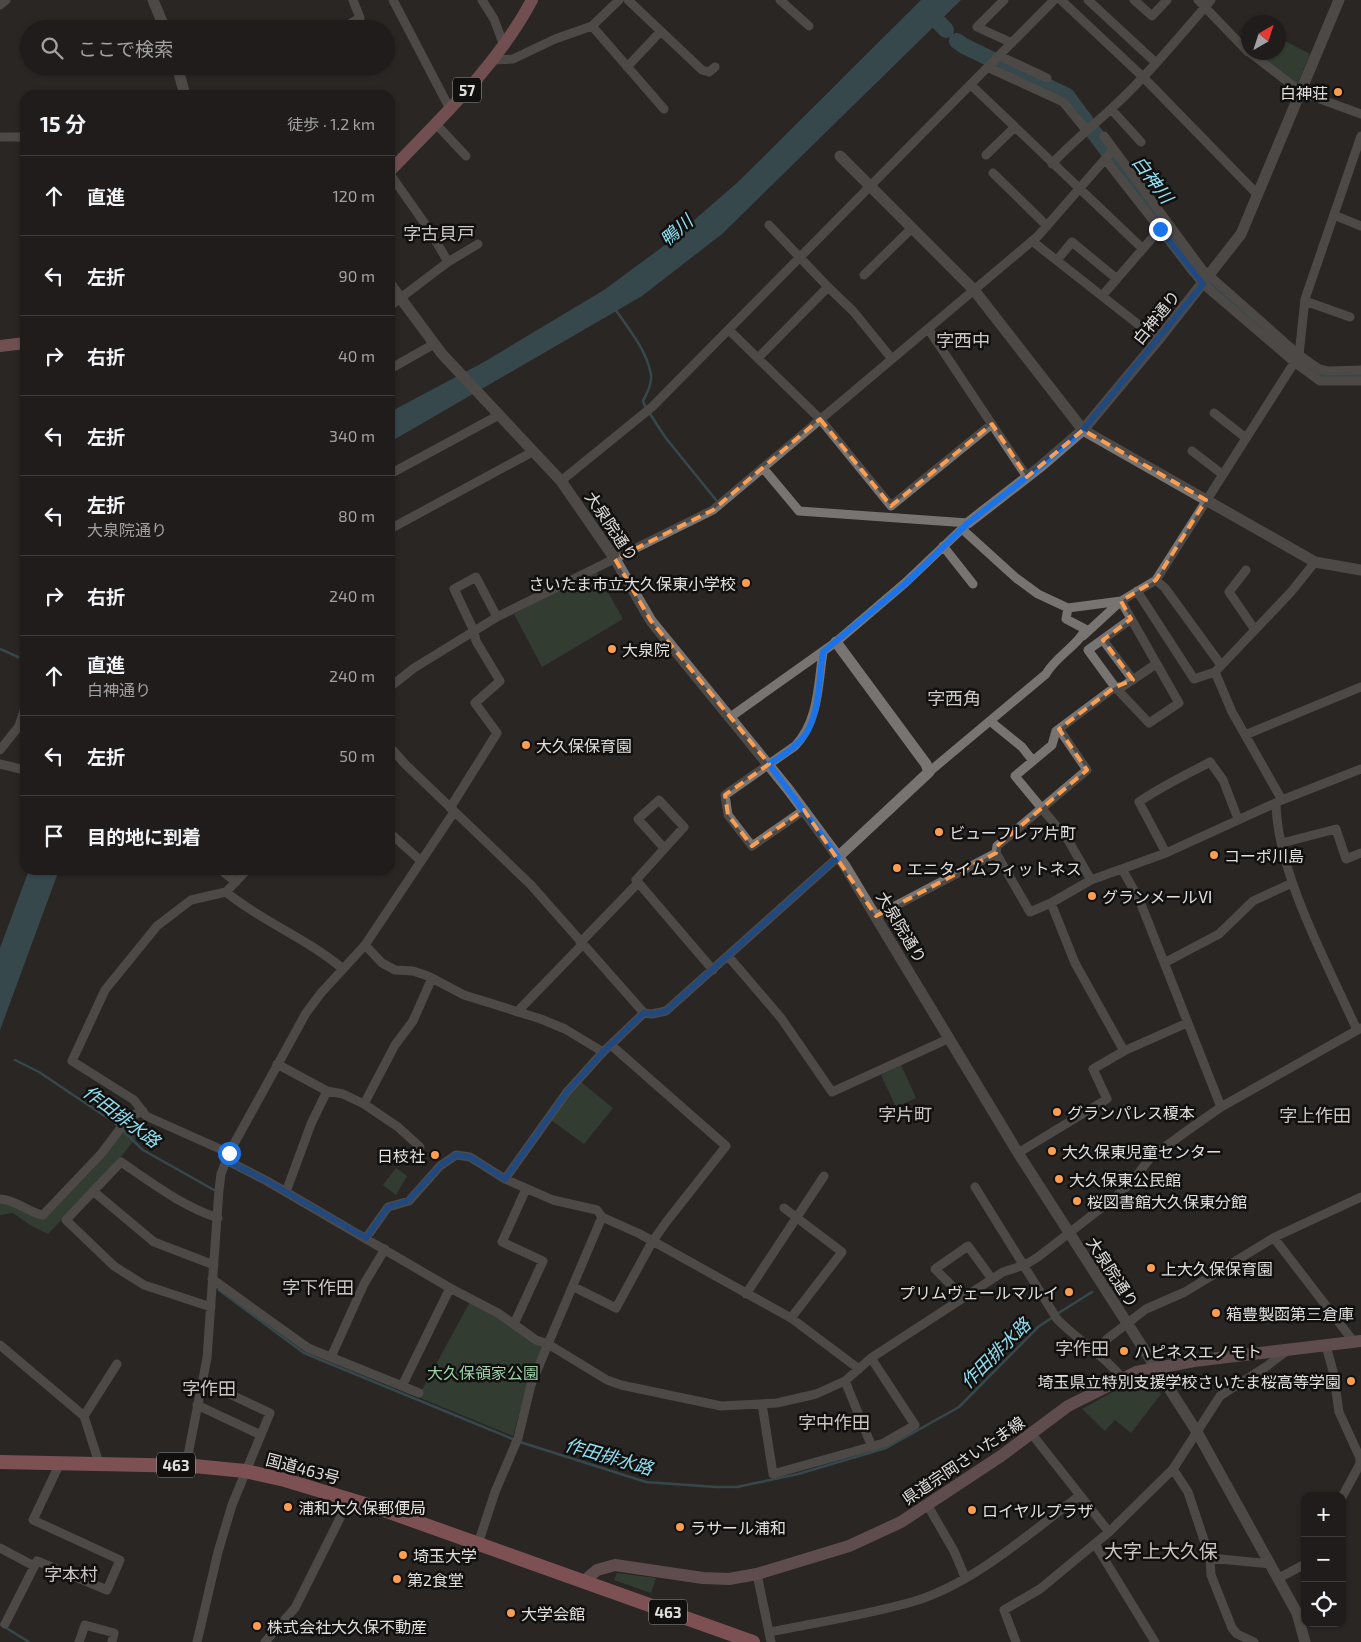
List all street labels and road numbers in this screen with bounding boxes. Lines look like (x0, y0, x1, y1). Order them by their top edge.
road number: 57 (453, 78, 481, 102)
street label: 白神通り (1128, 286, 1184, 348)
street label: 大泉院通り (582, 488, 642, 564)
street label: 大泉院通り (873, 888, 931, 966)
street label: 大泉院通り (1083, 1233, 1143, 1311)
street label: 県道宗岡さいたま線 (898, 1412, 1028, 1508)
street label: 国道463号 (264, 1449, 342, 1487)
road number: 463 (157, 1452, 195, 1478)
road number: 463 (649, 1600, 687, 1624)

